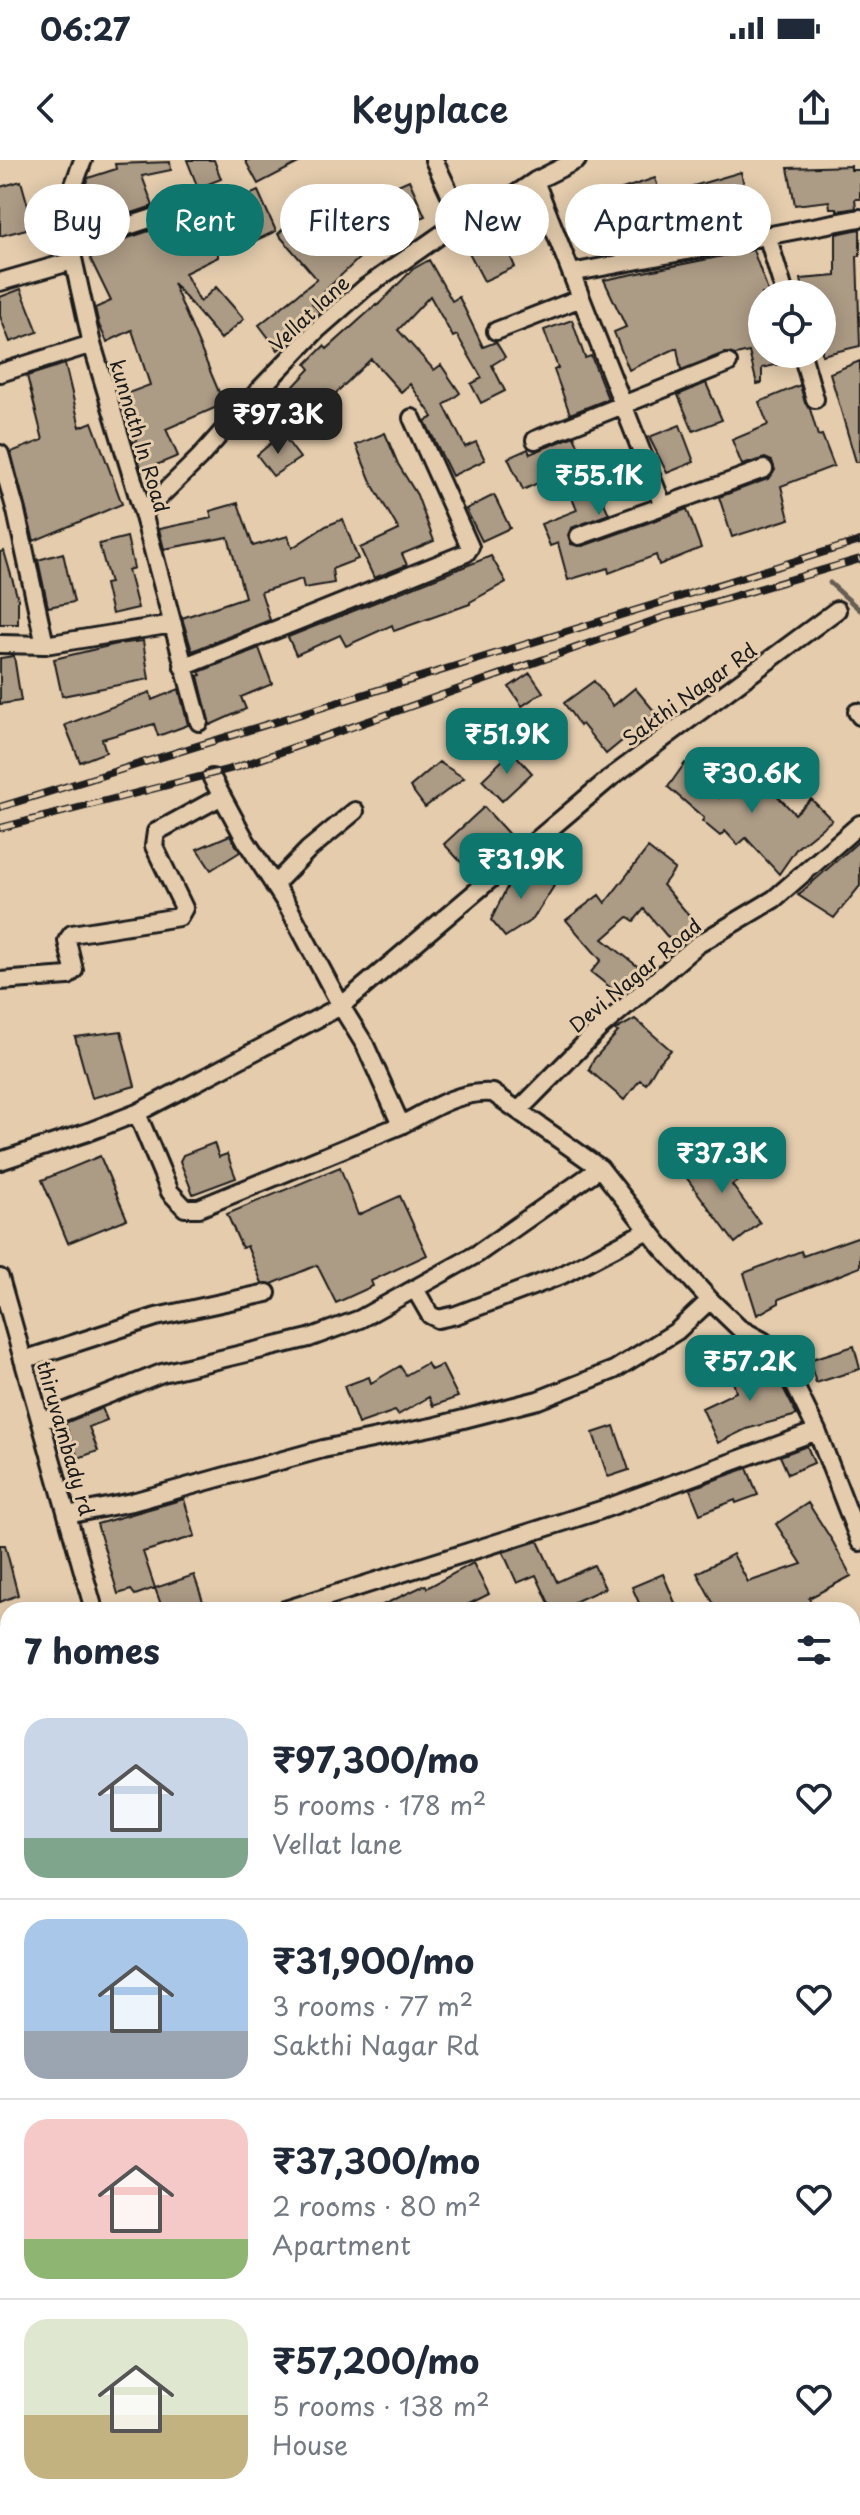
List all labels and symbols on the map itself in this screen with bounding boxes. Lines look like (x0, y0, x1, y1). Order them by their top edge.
street label: Vellat lane (262, 268, 356, 358)
street label: kunnath ln Road (102, 356, 178, 516)
pin: ₹97.3K (213, 388, 343, 456)
pin: ₹55.1K (534, 449, 664, 517)
street label: Sakthi Nagar Rd (616, 635, 762, 753)
pin: ₹51.9K (442, 708, 572, 776)
pin: ₹30.6K (687, 747, 817, 815)
pin: ₹31.9K (456, 833, 586, 901)
street label: Devi Nagar Road (562, 911, 708, 1039)
pin: ₹37.3K (657, 1127, 787, 1195)
pin: ₹57.2K (685, 1335, 815, 1403)
street label: thiruvambady rd (30, 1357, 102, 1519)

